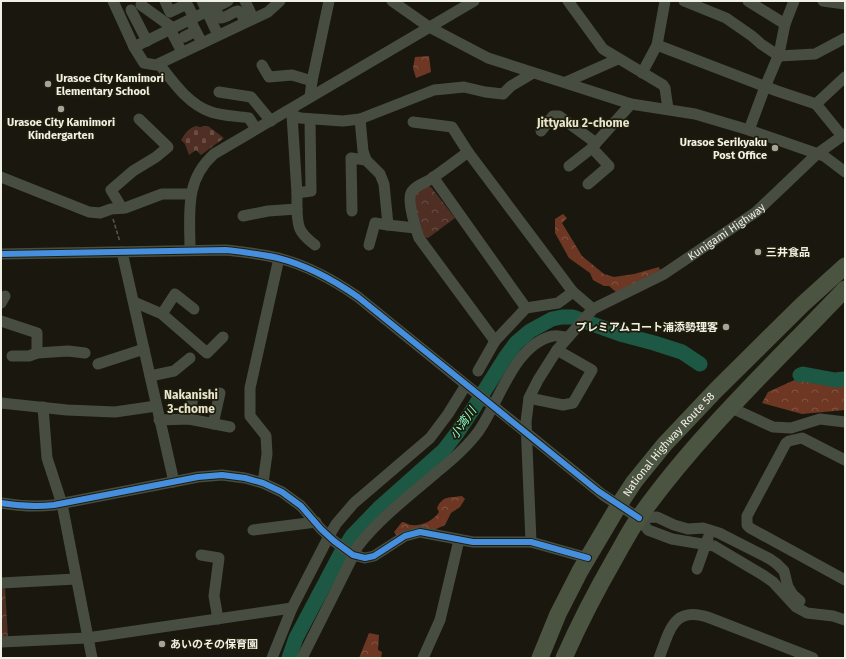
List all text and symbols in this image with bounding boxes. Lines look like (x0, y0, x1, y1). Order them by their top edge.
place label: Urasoe City Kamimori Elementary School (56, 72, 164, 98)
marker: Urasoe City Kamimori Elementary School (43, 79, 53, 89)
marker: Urasoe City Kamimori Kindergarten (56, 104, 66, 114)
place label: Urasoe City Kamimori Kindergarten (7, 116, 115, 142)
district label: Jittyaku 2-chome (536, 116, 630, 130)
place label: Urasoe Serikyaku Post Office (680, 136, 767, 162)
marker: Urasoe Serikyaku Post Office (770, 143, 780, 153)
street label: Kunigami Highway (685, 200, 768, 263)
place label: 三井食品 (766, 246, 810, 259)
marker: 三井食品 (753, 247, 763, 257)
place label: プレミアムコート浦添勢理客 (576, 321, 718, 334)
marker: プレミアムコート浦添勢理客 (721, 322, 731, 332)
district label: Nakanishi 3-chome (164, 388, 218, 416)
street label: National Highway Route 58 (620, 390, 717, 499)
water label: 小湾川 (447, 403, 480, 442)
place label: あいのその保育園 (170, 638, 258, 651)
marker: あいのその保育園 (157, 639, 167, 649)

